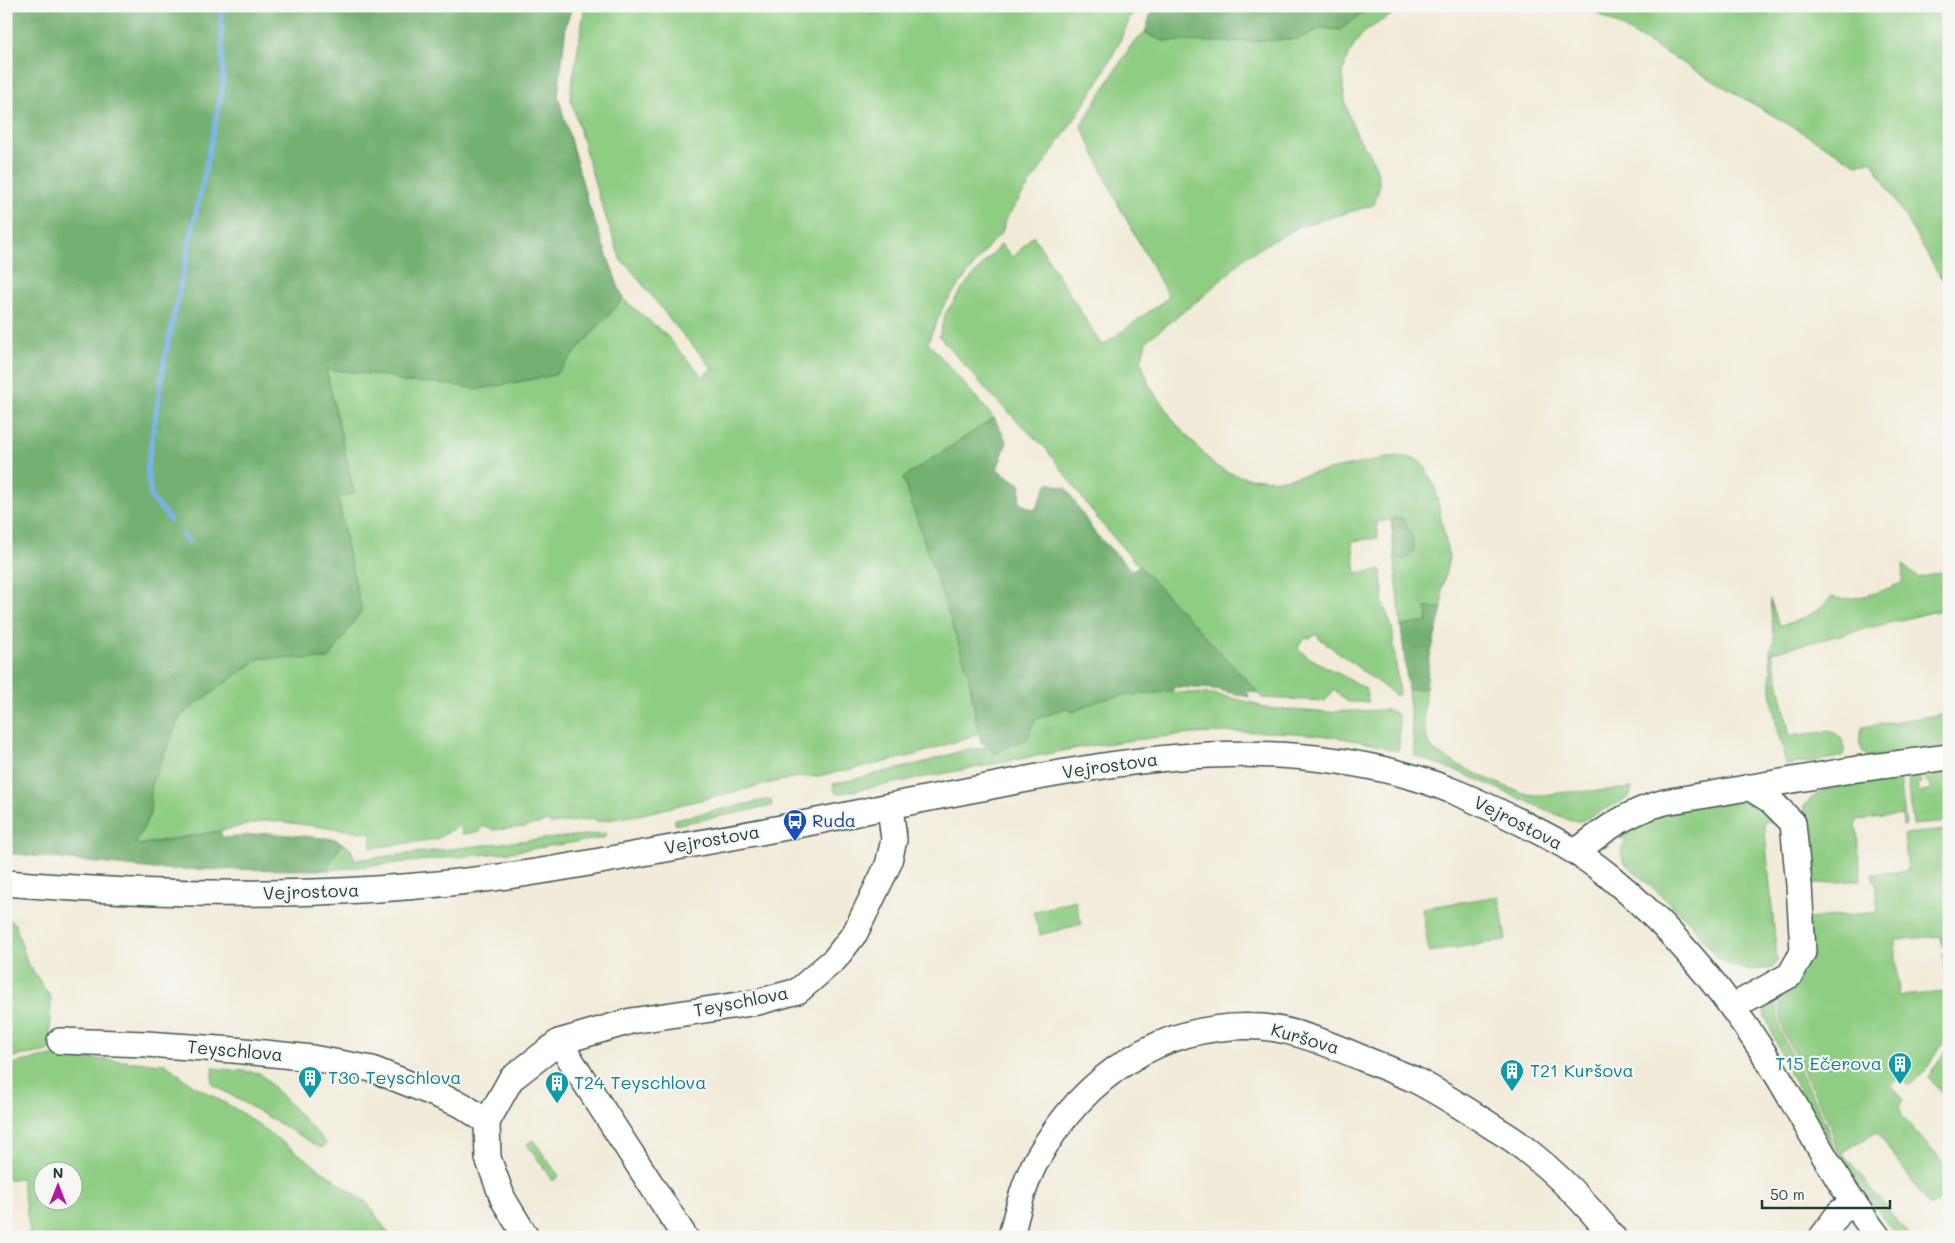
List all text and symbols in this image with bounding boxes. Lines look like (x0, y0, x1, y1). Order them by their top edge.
street label: Vejrostova (1060, 746, 1159, 784)
street label: Vejrostova (1470, 789, 1567, 855)
bus stop icon: Ruda (782, 808, 808, 842)
place label: Ruda (812, 808, 856, 832)
street label: Vejrostova (662, 819, 761, 859)
street label: Vejrostova (262, 877, 360, 905)
street label: Teyschlova (691, 980, 790, 1022)
street label: Kuršova (1268, 1017, 1342, 1059)
street label: Teyschlova (186, 1034, 284, 1066)
place label: T15 Ečerova (1775, 1051, 1882, 1075)
building icon: T15 Ečerova (1887, 1051, 1913, 1085)
building icon: T21 Kuršova (1499, 1058, 1525, 1092)
place label: T21 Kuršova (1530, 1058, 1634, 1082)
building icon: T30 Teyschlova (297, 1065, 323, 1099)
place label: T30 Teyschlova (328, 1065, 461, 1089)
building icon: T24 Teyschlova (544, 1070, 570, 1104)
place label: T24 Teyschlova (574, 1070, 706, 1094)
north arrow (32, 1160, 82, 1210)
text: N (53, 1163, 63, 1182)
scale bar (1762, 1178, 1890, 1210)
text: 50 m (1770, 1184, 1805, 1204)

